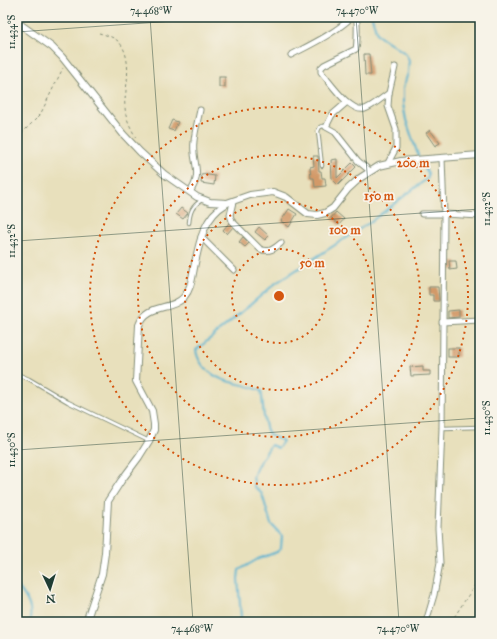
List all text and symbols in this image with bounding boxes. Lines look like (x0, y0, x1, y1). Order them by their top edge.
text: 74.468°W (130, 5, 173, 17)
text: 74.470°W (336, 5, 379, 17)
text: 11.434°S (6, 14, 18, 49)
text: 200 m (397, 156, 430, 170)
text: 150 m (364, 189, 395, 203)
text: 11.432°S (481, 192, 493, 226)
text: 100 m (329, 223, 362, 237)
text: 11.432°S (6, 224, 18, 258)
text: 50 m (299, 256, 326, 270)
centre of rings (272, 289, 286, 303)
text: 11.430°S (481, 400, 493, 435)
text: 11.430°S (6, 432, 18, 467)
north arrow (30, 569, 70, 609)
text: N (45, 592, 56, 605)
text: 74.468°W (171, 623, 214, 635)
text: 74.470°W (377, 623, 420, 635)

